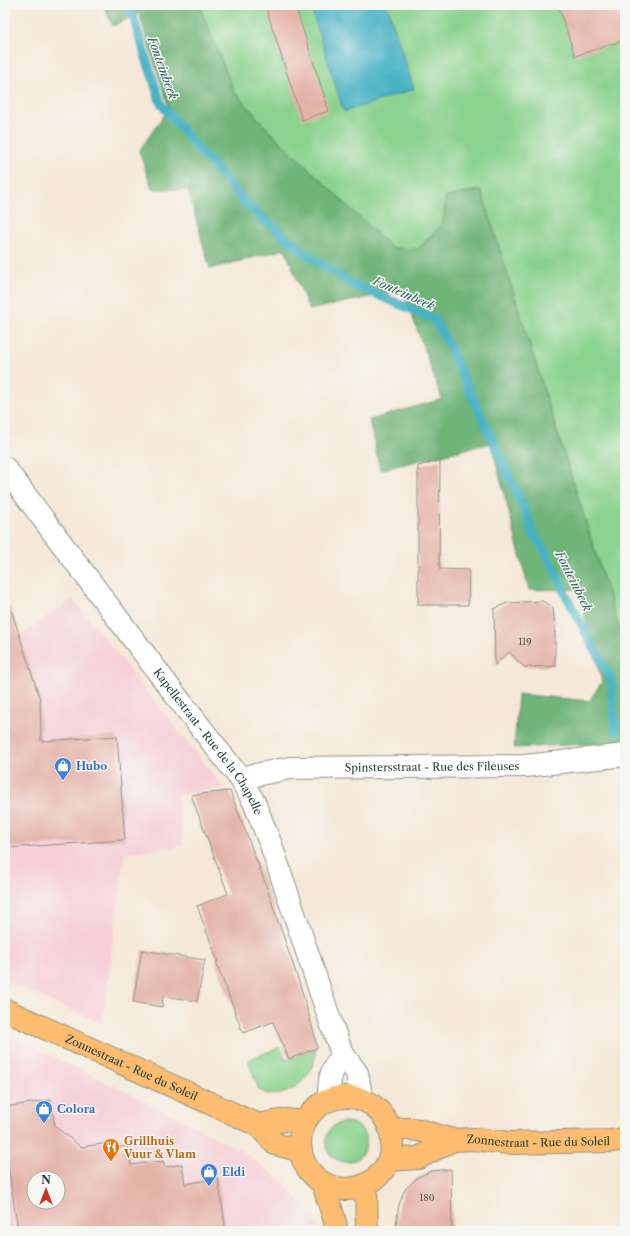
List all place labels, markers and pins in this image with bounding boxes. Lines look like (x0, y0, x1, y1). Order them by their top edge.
shop icon: Hubo (53, 756, 73, 781)
place label: Hubo (76, 759, 107, 773)
shop icon: Colora (34, 1099, 54, 1124)
place label: Colora (57, 1102, 96, 1116)
place label: Grillhuis Vuur & Vlam (123, 1134, 196, 1161)
restaurant icon: Grillhuis Vuur & Vlam (101, 1137, 121, 1162)
shop icon: Eldi (199, 1162, 219, 1187)
place label: Eldi (222, 1165, 245, 1179)

